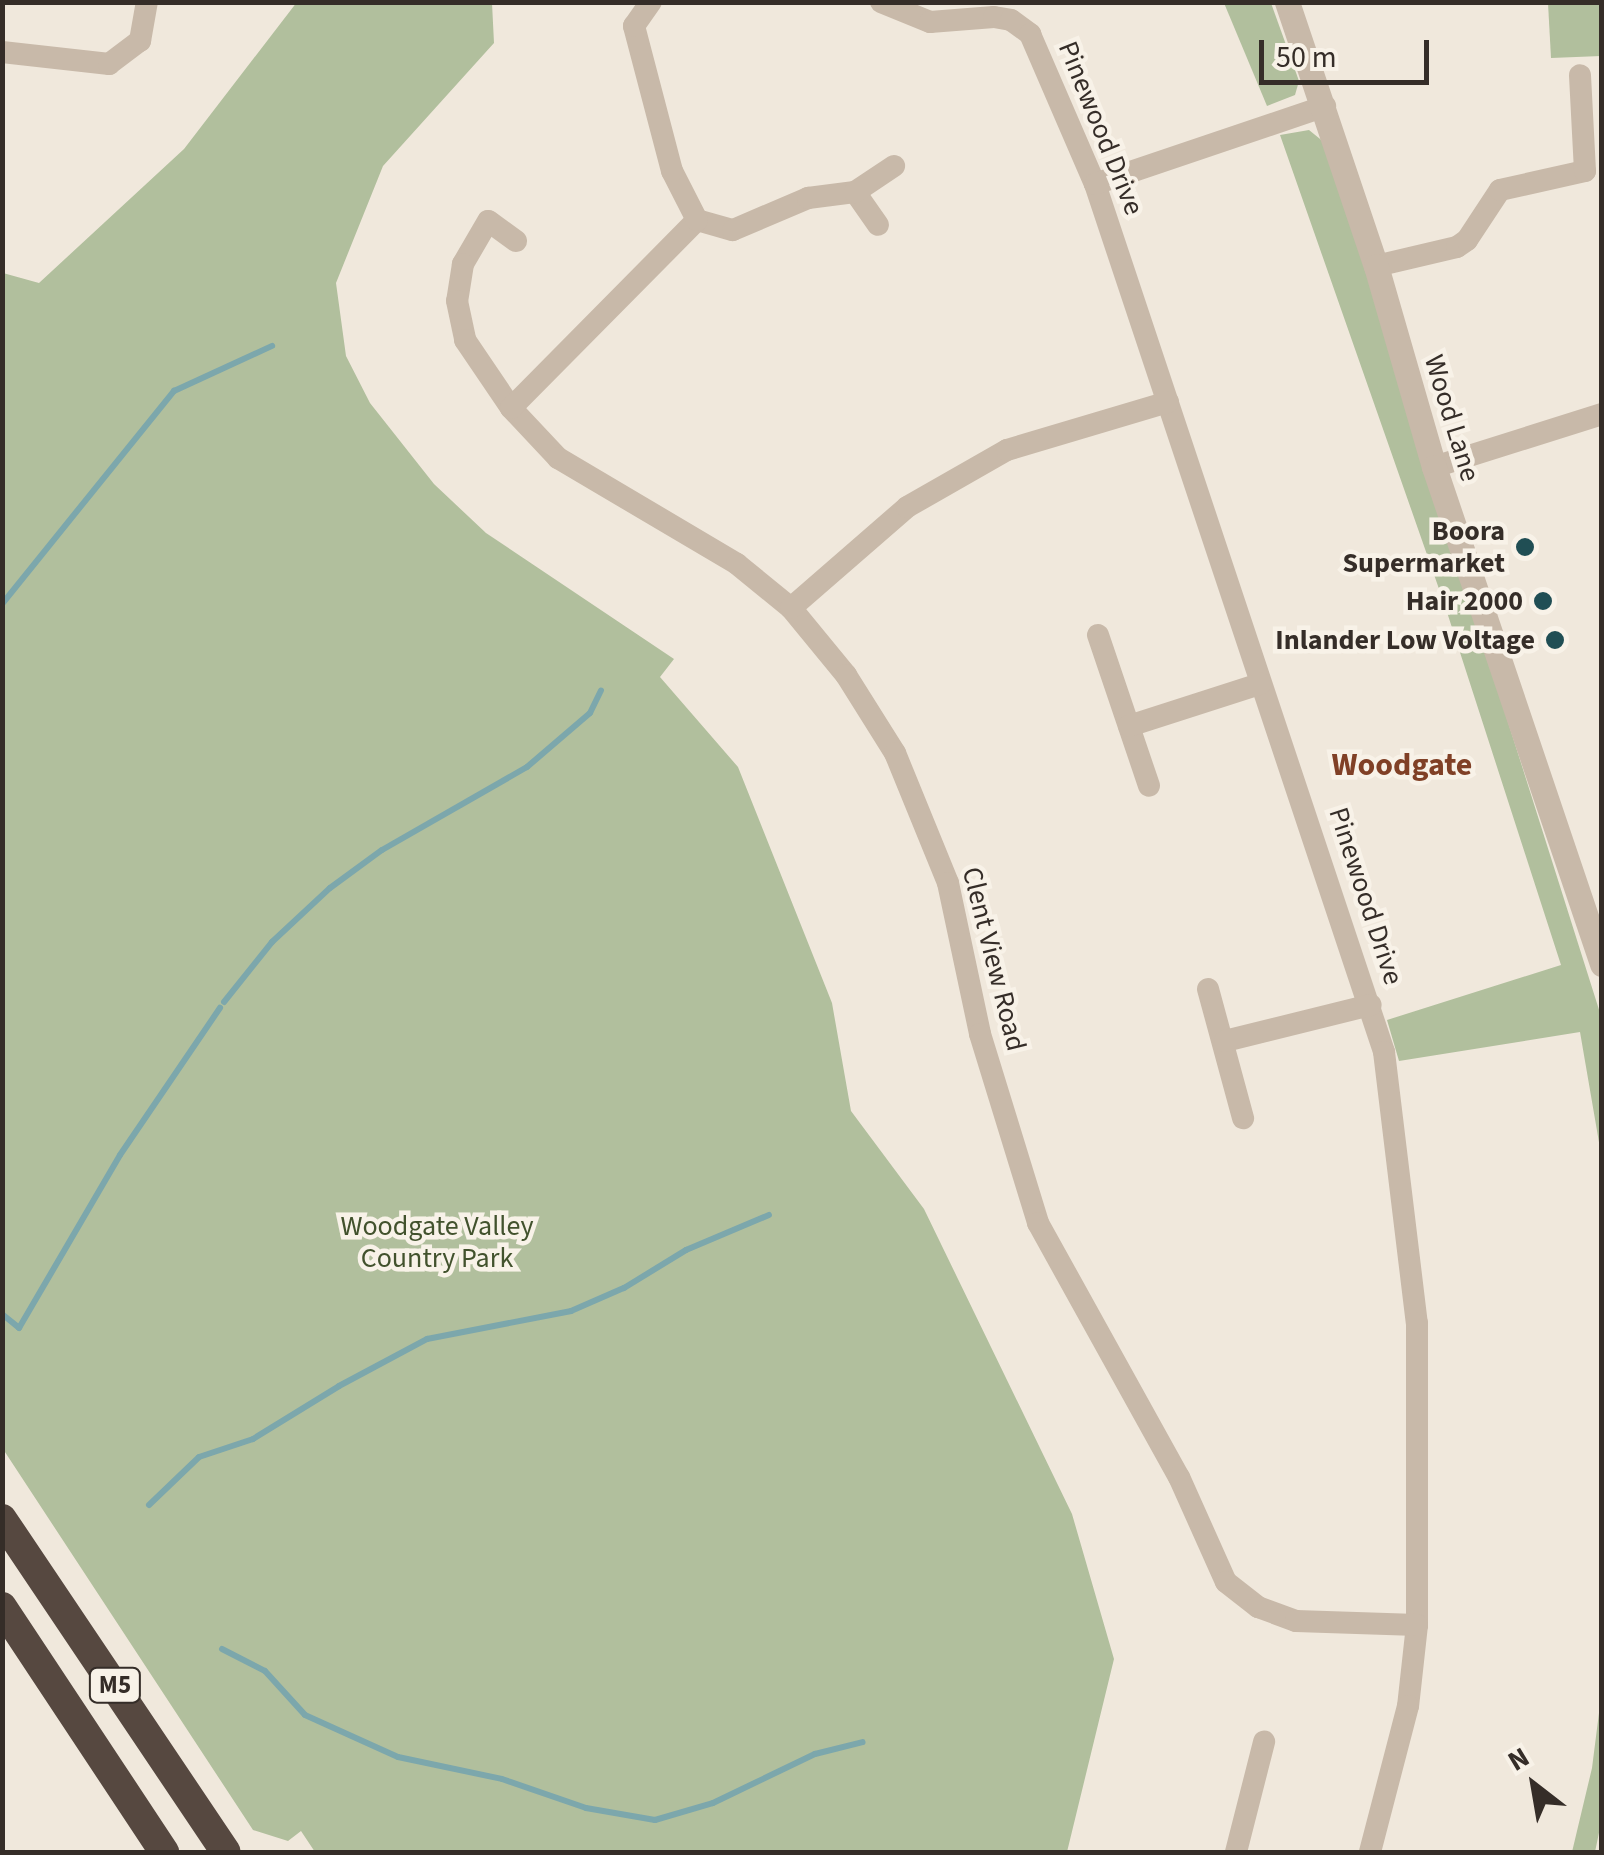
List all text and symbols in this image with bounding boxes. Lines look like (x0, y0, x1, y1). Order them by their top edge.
scale bar (1264, 20, 1434, 82)
street label: Pinewood Drive (1051, 36, 1151, 220)
text: 50 m (1276, 36, 1337, 79)
street label: Wood Lane (1417, 351, 1487, 485)
place label: Boora Supermarket (1342, 514, 1505, 580)
marker: Boora Supermarket (1514, 536, 1536, 558)
place label: Hair 2000 (1406, 584, 1523, 618)
marker: Hair 2000 (1532, 590, 1554, 612)
place label: Inlander Low Voltage (1275, 623, 1535, 657)
marker: Inlander Low Voltage (1544, 629, 1566, 651)
district label: Woodgate (1332, 746, 1472, 784)
street label: Pinewood Drive (1322, 803, 1410, 989)
street label: Clent View Road (955, 863, 1033, 1055)
park label: Woodgate Valley Country Park (340, 1209, 534, 1275)
road number: M5 (88, 1665, 142, 1705)
north arrow (1484, 1735, 1584, 1835)
text: N (1500, 1737, 1537, 1781)

